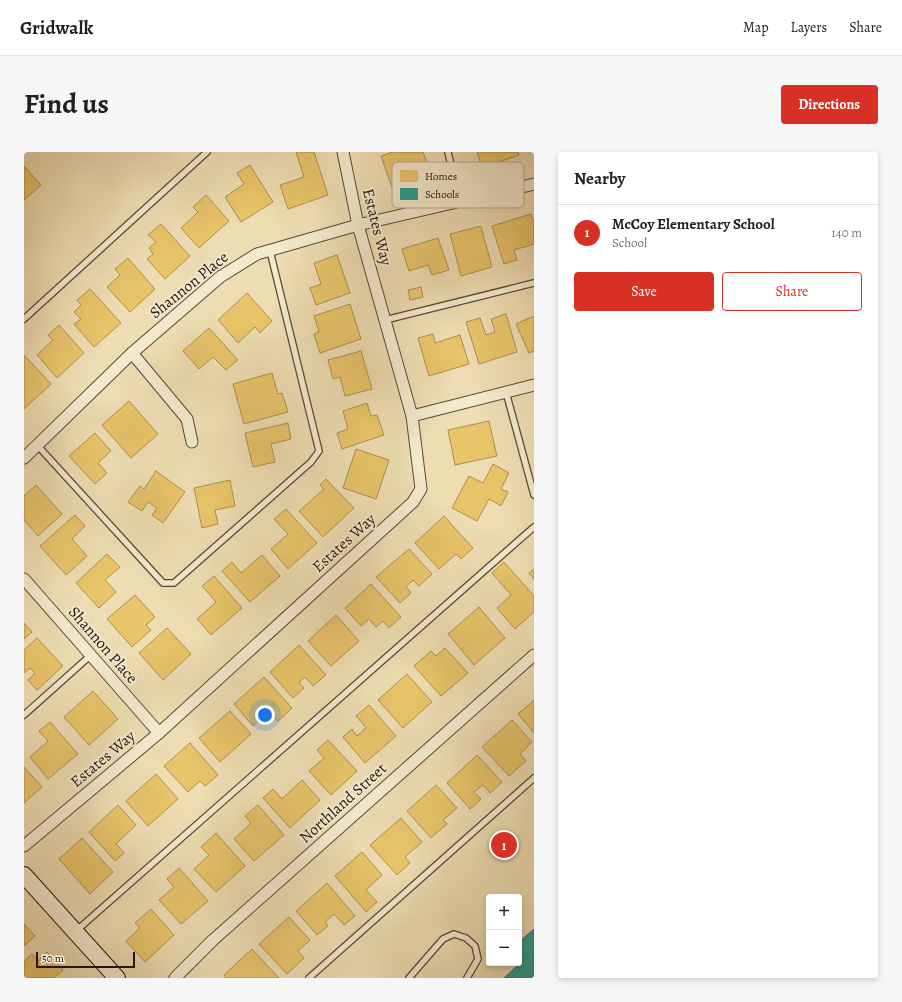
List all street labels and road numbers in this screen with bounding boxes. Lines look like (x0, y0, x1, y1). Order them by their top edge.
street label: Estates Way (357, 186, 397, 269)
street label: Shannon Place (145, 246, 233, 324)
street label: Estates Way (307, 508, 381, 577)
street label: Shannon Place (63, 602, 143, 688)
street label: Estates Way (66, 725, 141, 793)
street label: Northland Street (295, 758, 391, 848)

